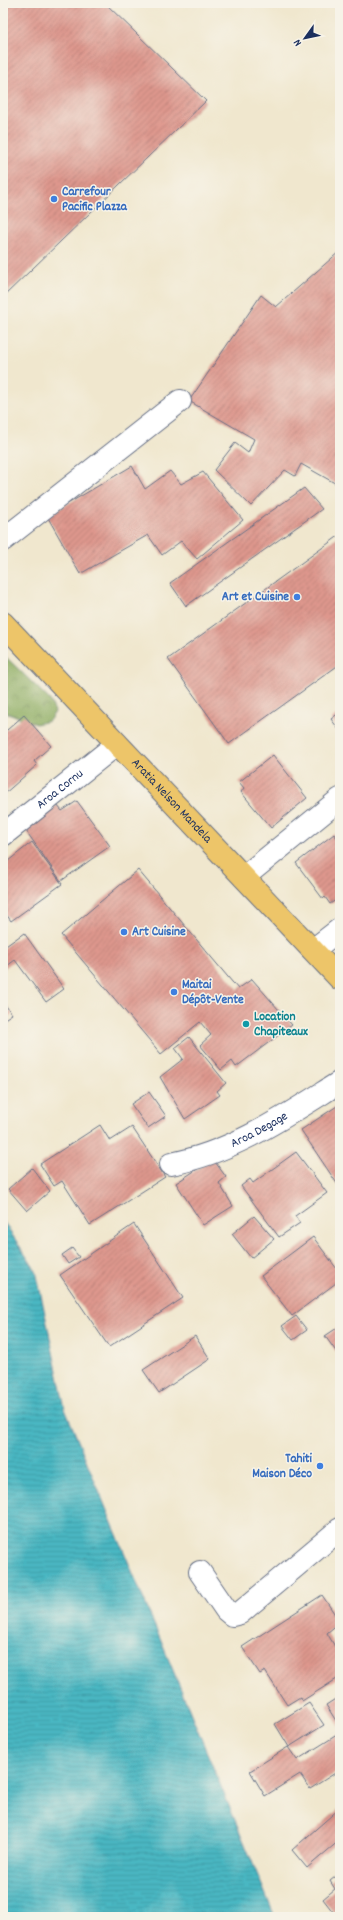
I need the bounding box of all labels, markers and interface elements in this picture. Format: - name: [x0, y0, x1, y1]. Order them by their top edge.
- north arrow: [285, 18, 325, 58]
- text: N: [290, 35, 306, 49]
- place label: Carrefour Pacific Plazza: [62, 183, 128, 217]
- marker: Carrefour Pacific Plazza: [49, 194, 59, 204]
- place label: Art et Cuisine: [222, 588, 289, 607]
- marker: Art et Cuisine: [292, 592, 302, 602]
- street label: Aratia Nelson Mandela: [126, 754, 217, 848]
- street label: Aroa Cornu: [32, 765, 88, 814]
- place label: Art Cuisine: [132, 923, 186, 942]
- marker: Art Cuisine: [119, 927, 129, 937]
- place label: Maitai Dépôt-Vente: [182, 976, 244, 1010]
- marker: Maitai Dépôt-Vente: [169, 987, 179, 997]
- place label: Location Chapiteaux: [254, 1008, 308, 1042]
- marker: Location Chapiteaux: [241, 1019, 251, 1029]
- street label: Aroa Degage: [228, 1107, 292, 1153]
- place label: Tahiti Maison Déco: [252, 1450, 313, 1484]
- marker: Tahiti Maison Déco: [315, 1461, 325, 1471]

